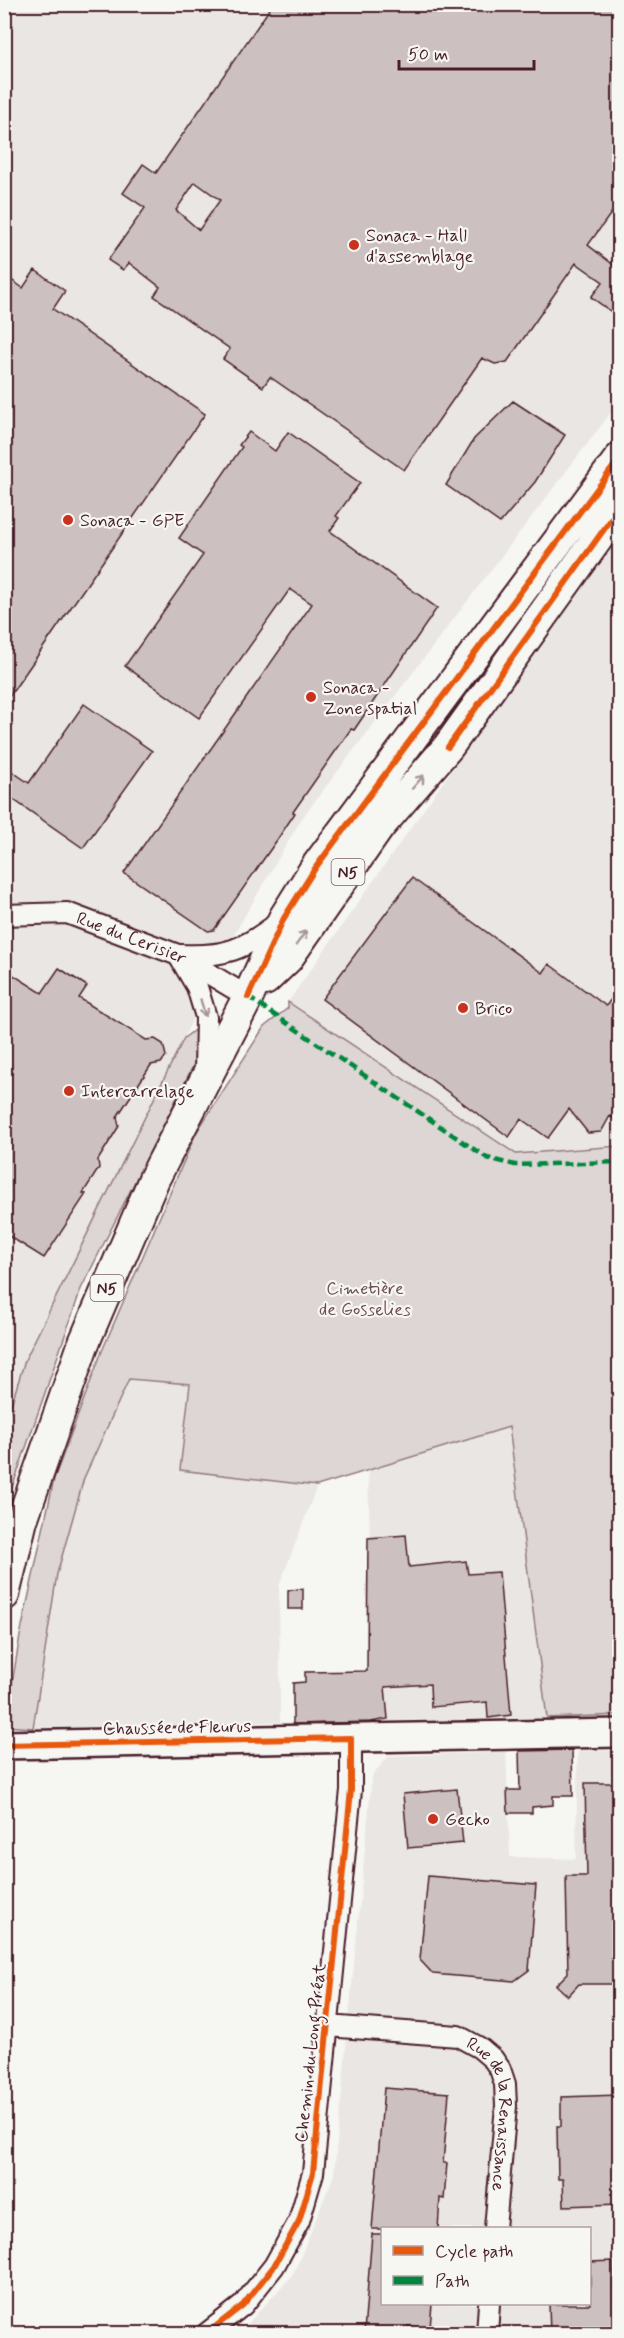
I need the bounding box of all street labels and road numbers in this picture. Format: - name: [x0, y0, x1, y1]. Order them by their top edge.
- road number: N5: [332, 859, 364, 885]
- street label: Rue du Cerisier: [73, 907, 191, 971]
- road number: N5: [90, 1275, 124, 1301]
- street label: Chaussée de Fleurus: [103, 1715, 252, 1741]
- street label: Chemin du Long Préat: [290, 1962, 334, 2144]
- street label: Rue de la Renaissance: [462, 2032, 517, 2192]

